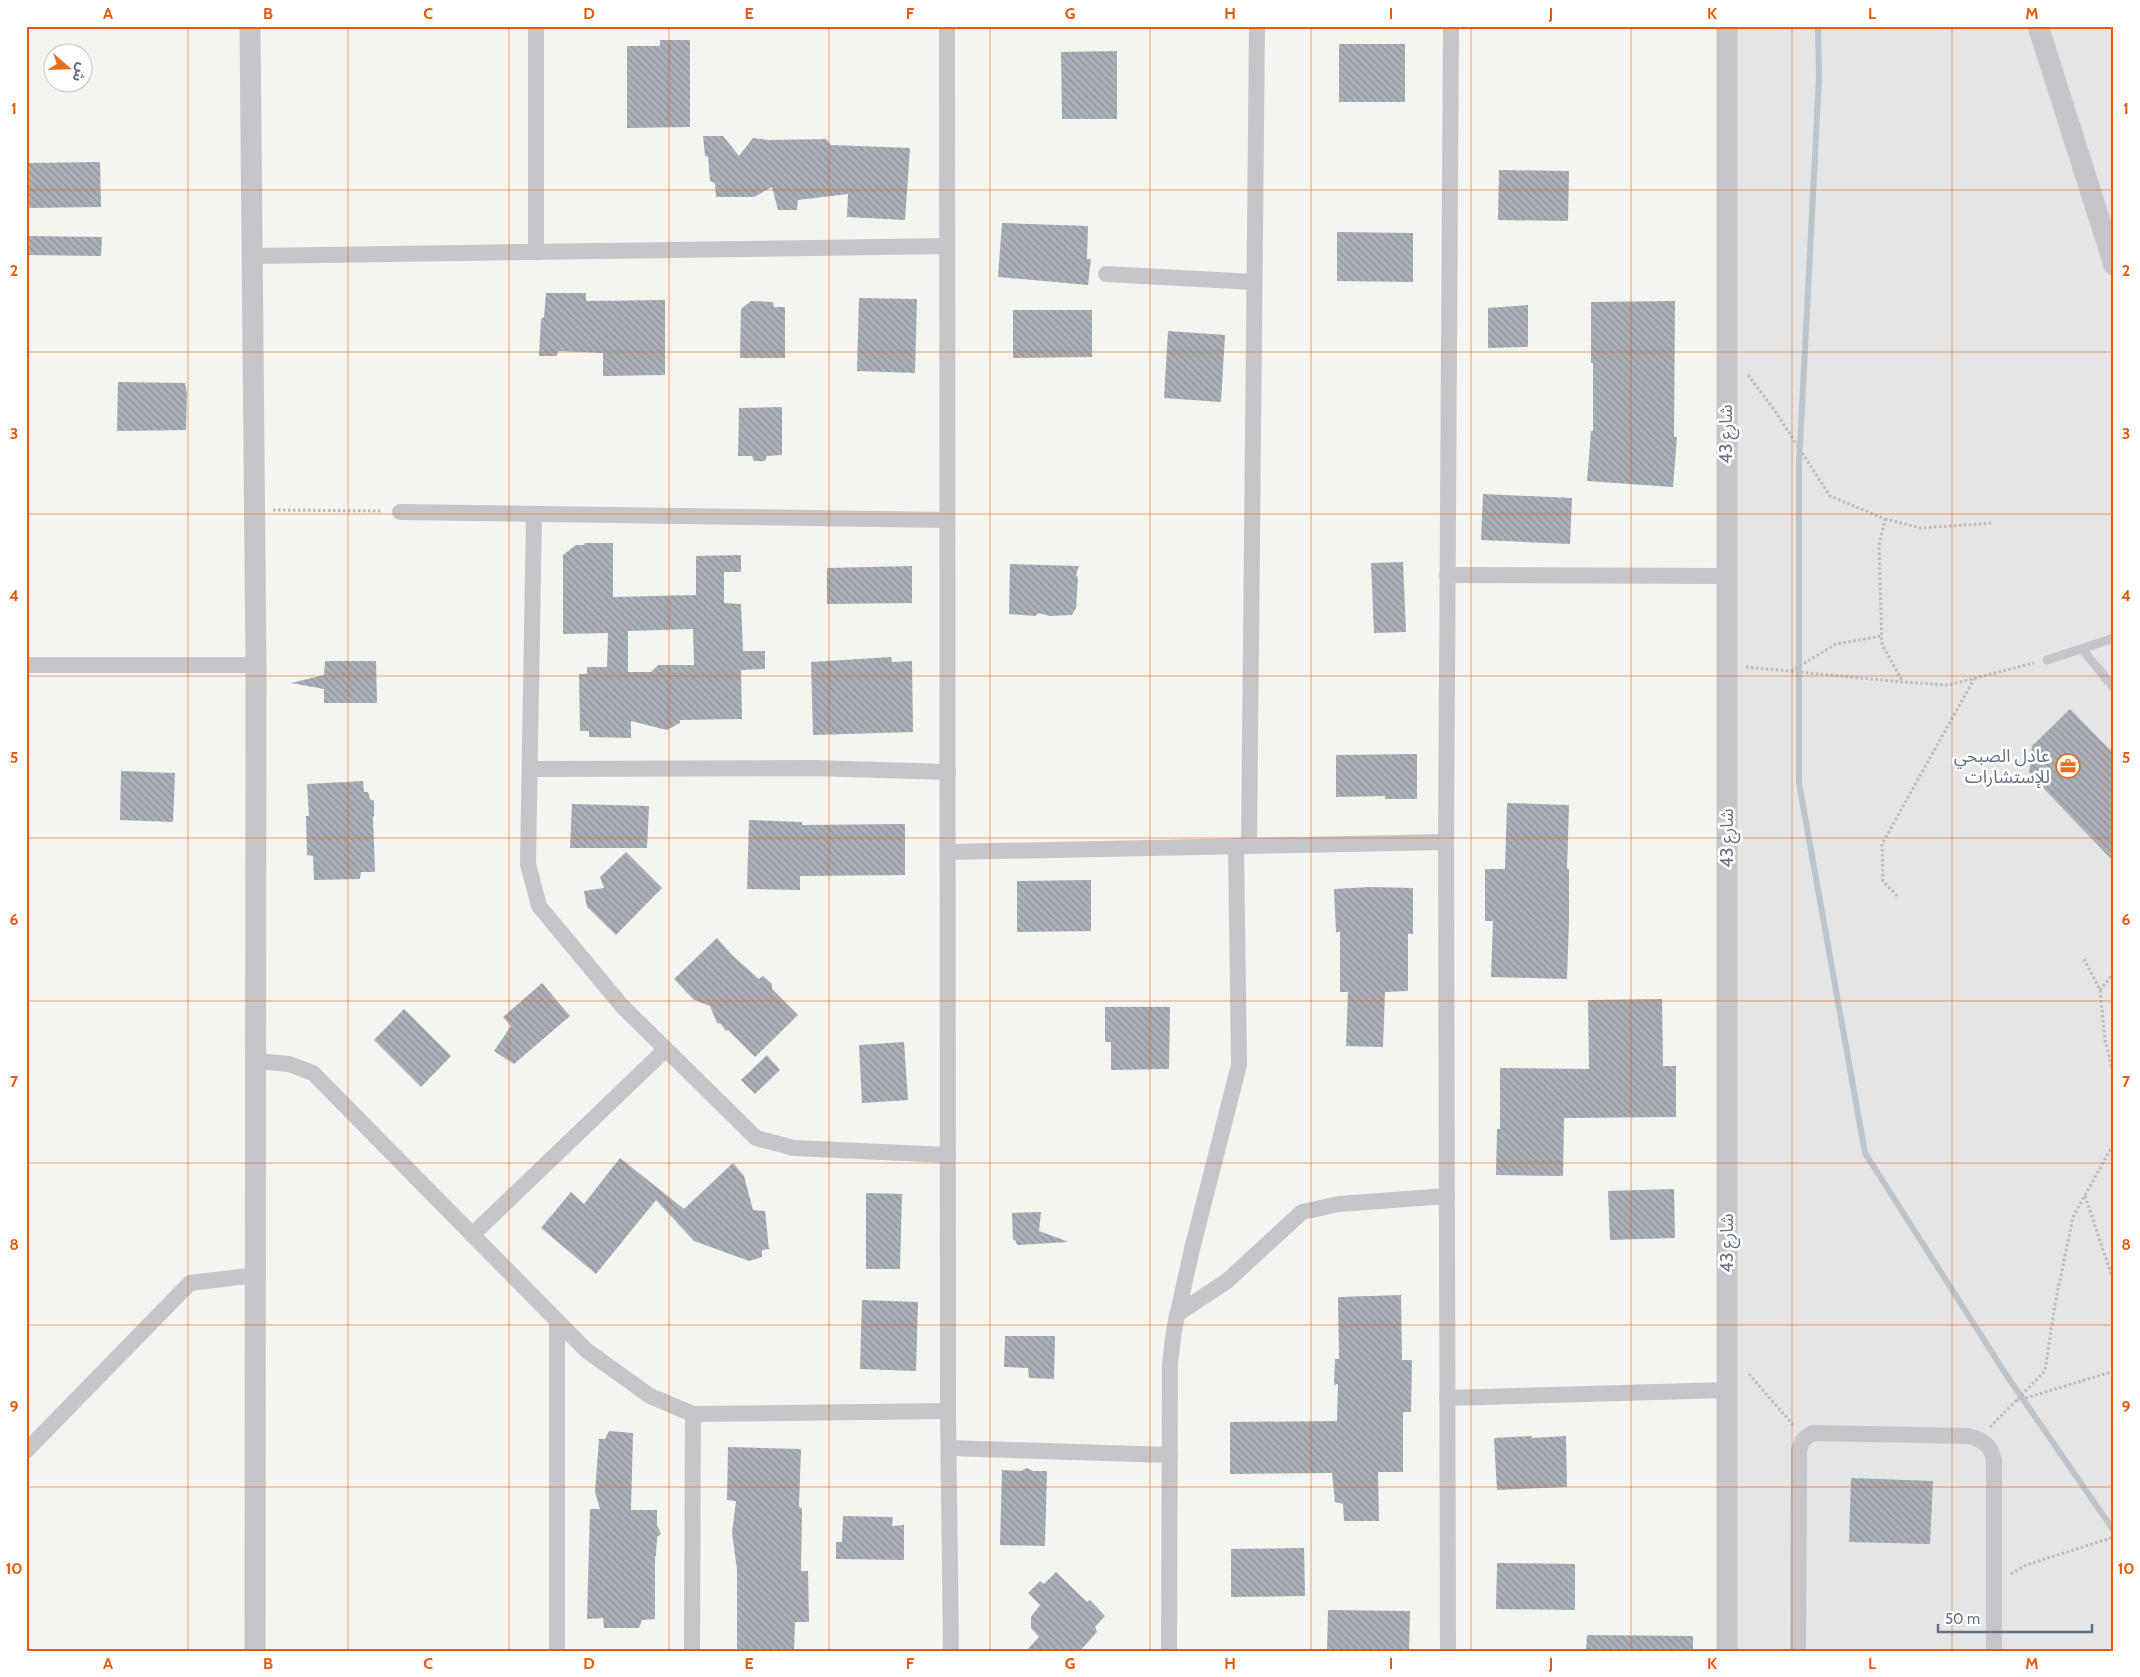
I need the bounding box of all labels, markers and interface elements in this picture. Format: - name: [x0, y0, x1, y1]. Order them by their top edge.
- text: A: [103, 4, 113, 23]
- text: B: [263, 4, 273, 23]
- text: C: [423, 4, 433, 23]
- text: D: [583, 4, 595, 23]
- text: E: [744, 4, 754, 23]
- text: F: [906, 4, 915, 23]
- text: G: [1065, 4, 1075, 23]
- text: H: [1224, 4, 1236, 23]
- text: I: [1389, 4, 1393, 23]
- text: J: [1548, 4, 1553, 23]
- text: K: [1707, 4, 1717, 23]
- text: L: [1868, 4, 1876, 23]
- text: M: [2025, 4, 2039, 23]
- north arrow: [42, 42, 92, 92]
- text: ش: [68, 60, 92, 85]
- text: 1: [11, 99, 17, 118]
- text: 1: [2123, 99, 2129, 118]
- text: 2: [10, 261, 18, 280]
- text: 2: [2122, 261, 2130, 280]
- street label: شارع 43: [1715, 404, 1740, 464]
- text: 3: [10, 424, 18, 443]
- text: 3: [2122, 424, 2130, 443]
- text: 4: [9, 586, 19, 605]
- text: 4: [2121, 586, 2131, 605]
- place label: عادل الصبحي للإستشارات: [1954, 745, 2050, 789]
- text: 5: [10, 748, 18, 767]
- text: 5: [2122, 748, 2130, 767]
- office icon: عادل الصبحي للإستشارات: [2055, 753, 2081, 779]
- street label: شارع 43: [1716, 808, 1741, 868]
- text: 6: [10, 910, 19, 929]
- text: 6: [2122, 910, 2131, 929]
- text: 7: [10, 1072, 19, 1091]
- text: 7: [2122, 1072, 2131, 1091]
- street label: شارع 43: [1716, 1213, 1741, 1273]
- text: 8: [9, 1235, 19, 1254]
- text: 8: [2121, 1235, 2131, 1254]
- text: 9: [10, 1397, 19, 1416]
- text: 9: [2122, 1397, 2131, 1416]
- text: 10: [5, 1559, 23, 1578]
- text: 10: [2117, 1559, 2135, 1578]
- scale bar: [1938, 1602, 2091, 1634]
- text: 50 m: [1945, 1610, 1980, 1628]
- text: A: [103, 1654, 113, 1673]
- text: B: [263, 1654, 273, 1673]
- text: C: [423, 1654, 433, 1673]
- text: D: [583, 1654, 595, 1673]
- text: E: [744, 1654, 754, 1673]
- text: F: [906, 1654, 915, 1673]
- text: G: [1065, 1654, 1075, 1673]
- text: H: [1224, 1654, 1236, 1673]
- text: I: [1389, 1654, 1393, 1673]
- text: J: [1548, 1654, 1553, 1673]
- text: K: [1707, 1654, 1717, 1673]
- text: L: [1868, 1654, 1876, 1673]
- text: M: [2025, 1654, 2039, 1673]

